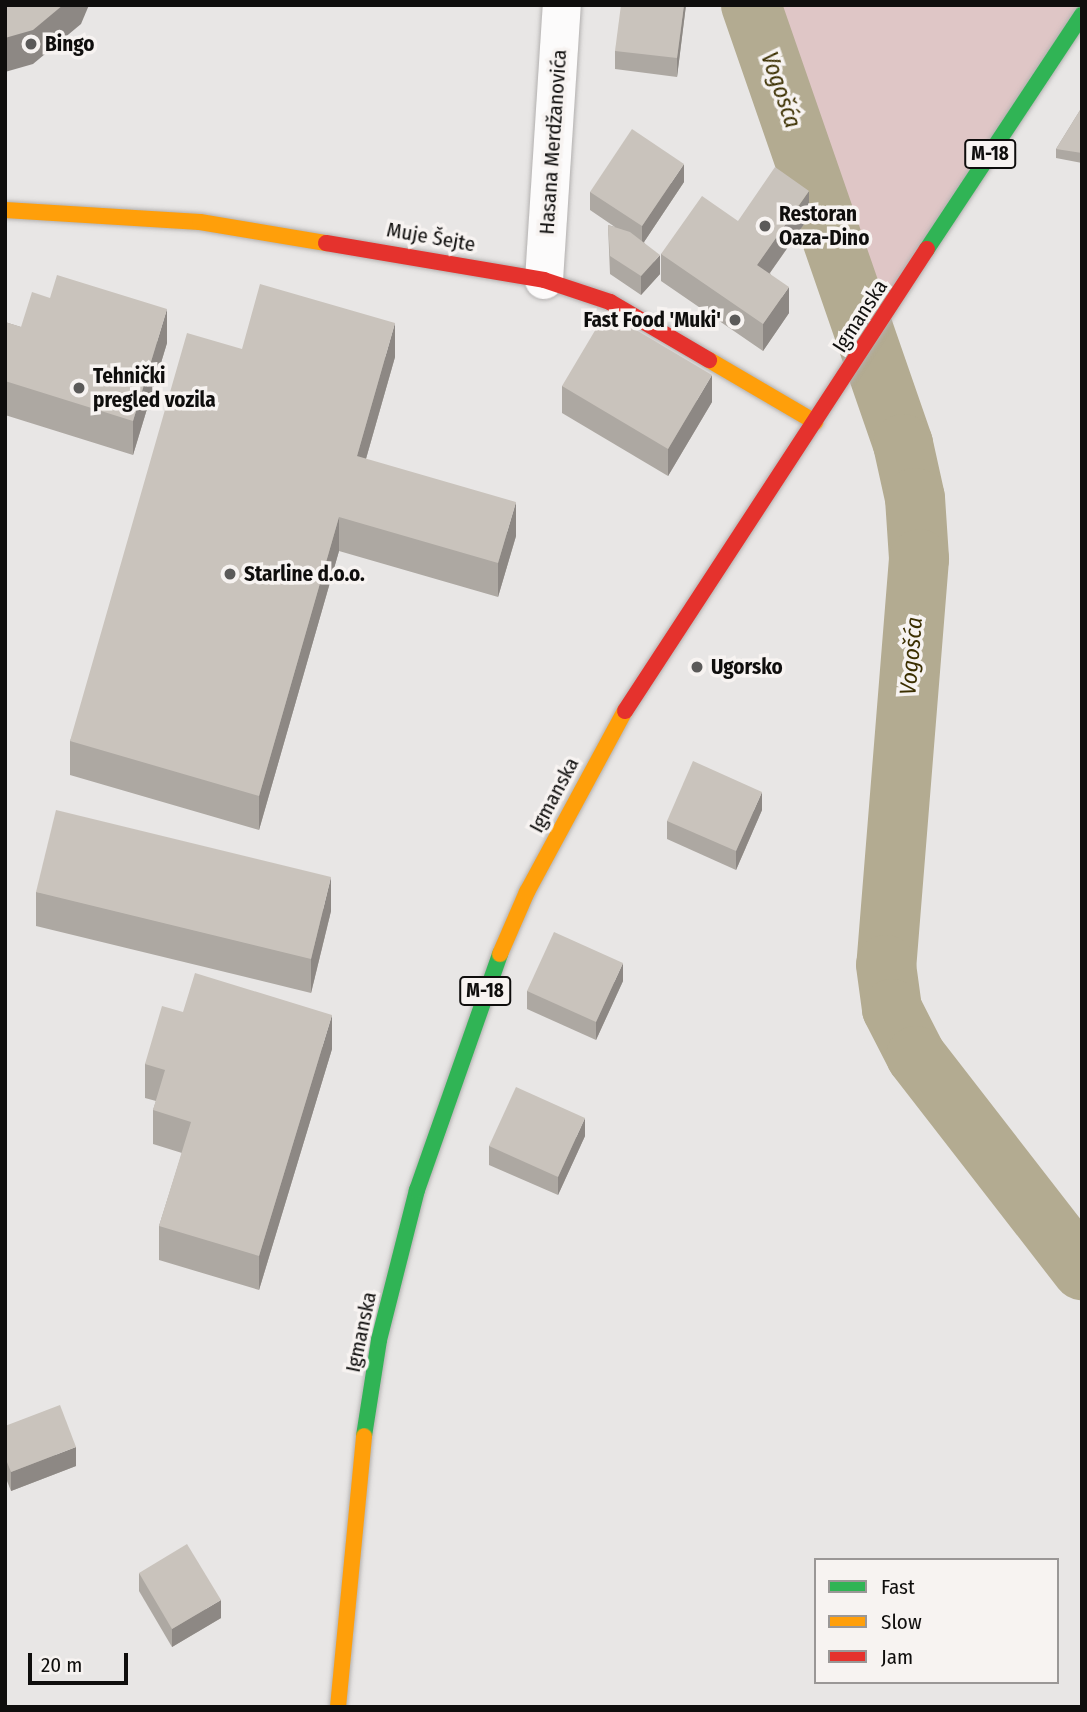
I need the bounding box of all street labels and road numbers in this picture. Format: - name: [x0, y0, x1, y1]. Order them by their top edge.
- street label: Hasana Merdžanovića: [534, 49, 572, 235]
- road number: M-18: [964, 138, 1016, 170]
- street label: Muje Šejte: [385, 217, 477, 257]
- street label: Igmanska: [827, 275, 893, 357]
- street label: Igmanska: [524, 753, 584, 837]
- road number: M-18: [459, 976, 511, 1007]
- street label: Igmanska: [340, 1289, 382, 1375]

